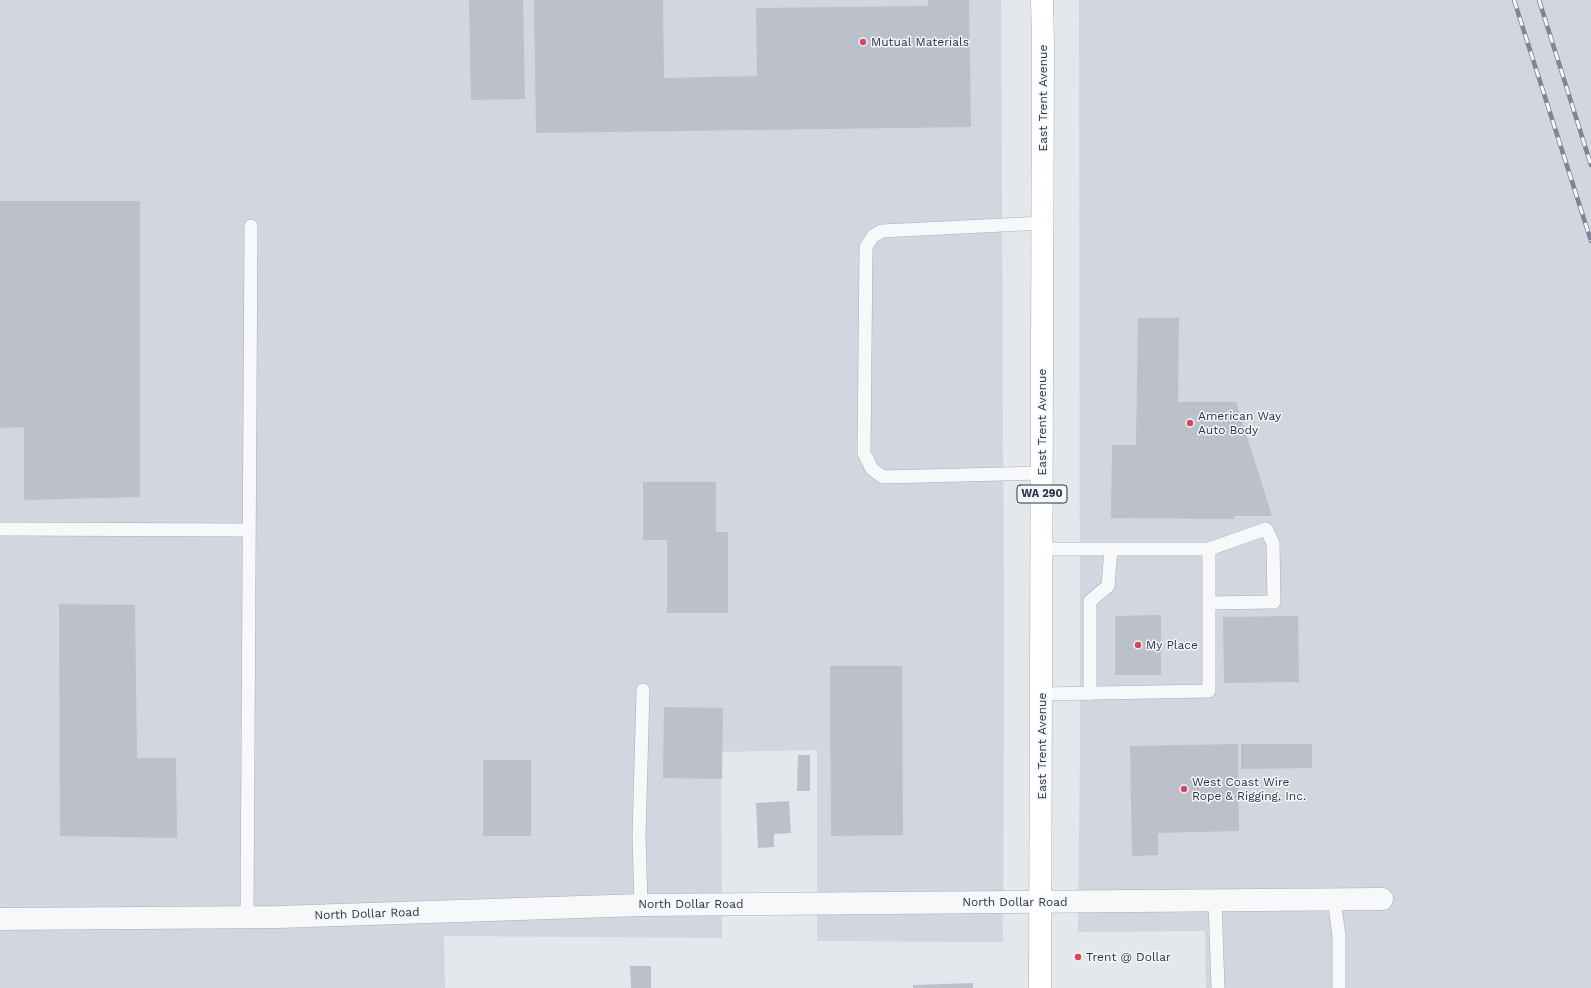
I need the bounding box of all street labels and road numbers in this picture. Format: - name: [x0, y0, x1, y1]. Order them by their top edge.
- street label: East Trent Avenue: [1036, 45, 1050, 151]
- street label: East Trent Avenue: [1035, 369, 1049, 475]
- road number: WA 290: [1017, 485, 1067, 503]
- street label: East Trent Avenue: [1035, 693, 1049, 799]
- street label: North Dollar Road: [962, 895, 1068, 909]
- street label: North Dollar Road: [638, 897, 744, 911]
- street label: North Dollar Road: [314, 905, 420, 923]

